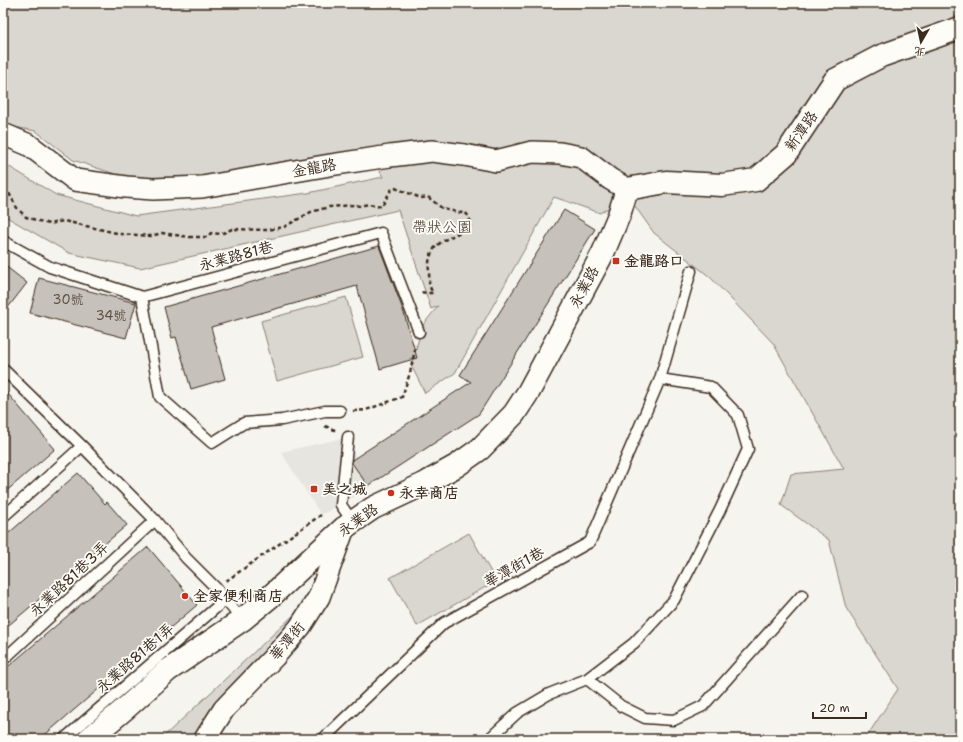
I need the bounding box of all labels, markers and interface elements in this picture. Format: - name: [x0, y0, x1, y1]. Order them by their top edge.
- north arrow: [901, 22, 941, 62]
- text: 北: [913, 43, 926, 60]
- street label: 新潭路: [780, 107, 822, 155]
- street label: 金龍路: [290, 154, 338, 182]
- park label: 帶狀公園: [412, 217, 472, 237]
- street label: 永業路81巷: [197, 236, 275, 276]
- place label: 金龍路口: [624, 251, 684, 271]
- marker: 金龍路口: [611, 256, 621, 266]
- street label: 永業路: [565, 262, 603, 312]
- house number: 30號: [53, 291, 83, 308]
- house number: 34號: [96, 307, 126, 324]
- place label: 美之城: [322, 479, 367, 499]
- place label: 永幸商店: [399, 483, 459, 503]
- marker: 美之城: [309, 484, 319, 494]
- marker: 永幸商店: [386, 488, 396, 498]
- street label: 永業路: [334, 499, 382, 541]
- street label: 永業路81巷3弄: [25, 537, 113, 621]
- street label: 華潭街1巷: [480, 542, 548, 592]
- place label: 全家便利商店: [193, 586, 283, 606]
- marker: 全家便利商店: [180, 591, 190, 601]
- street label: 華潭街: [265, 617, 309, 665]
- street label: 永業路81巷1弄: [92, 618, 178, 698]
- scale bar: [813, 694, 866, 720]
- text: 20 m: [819, 700, 850, 716]

